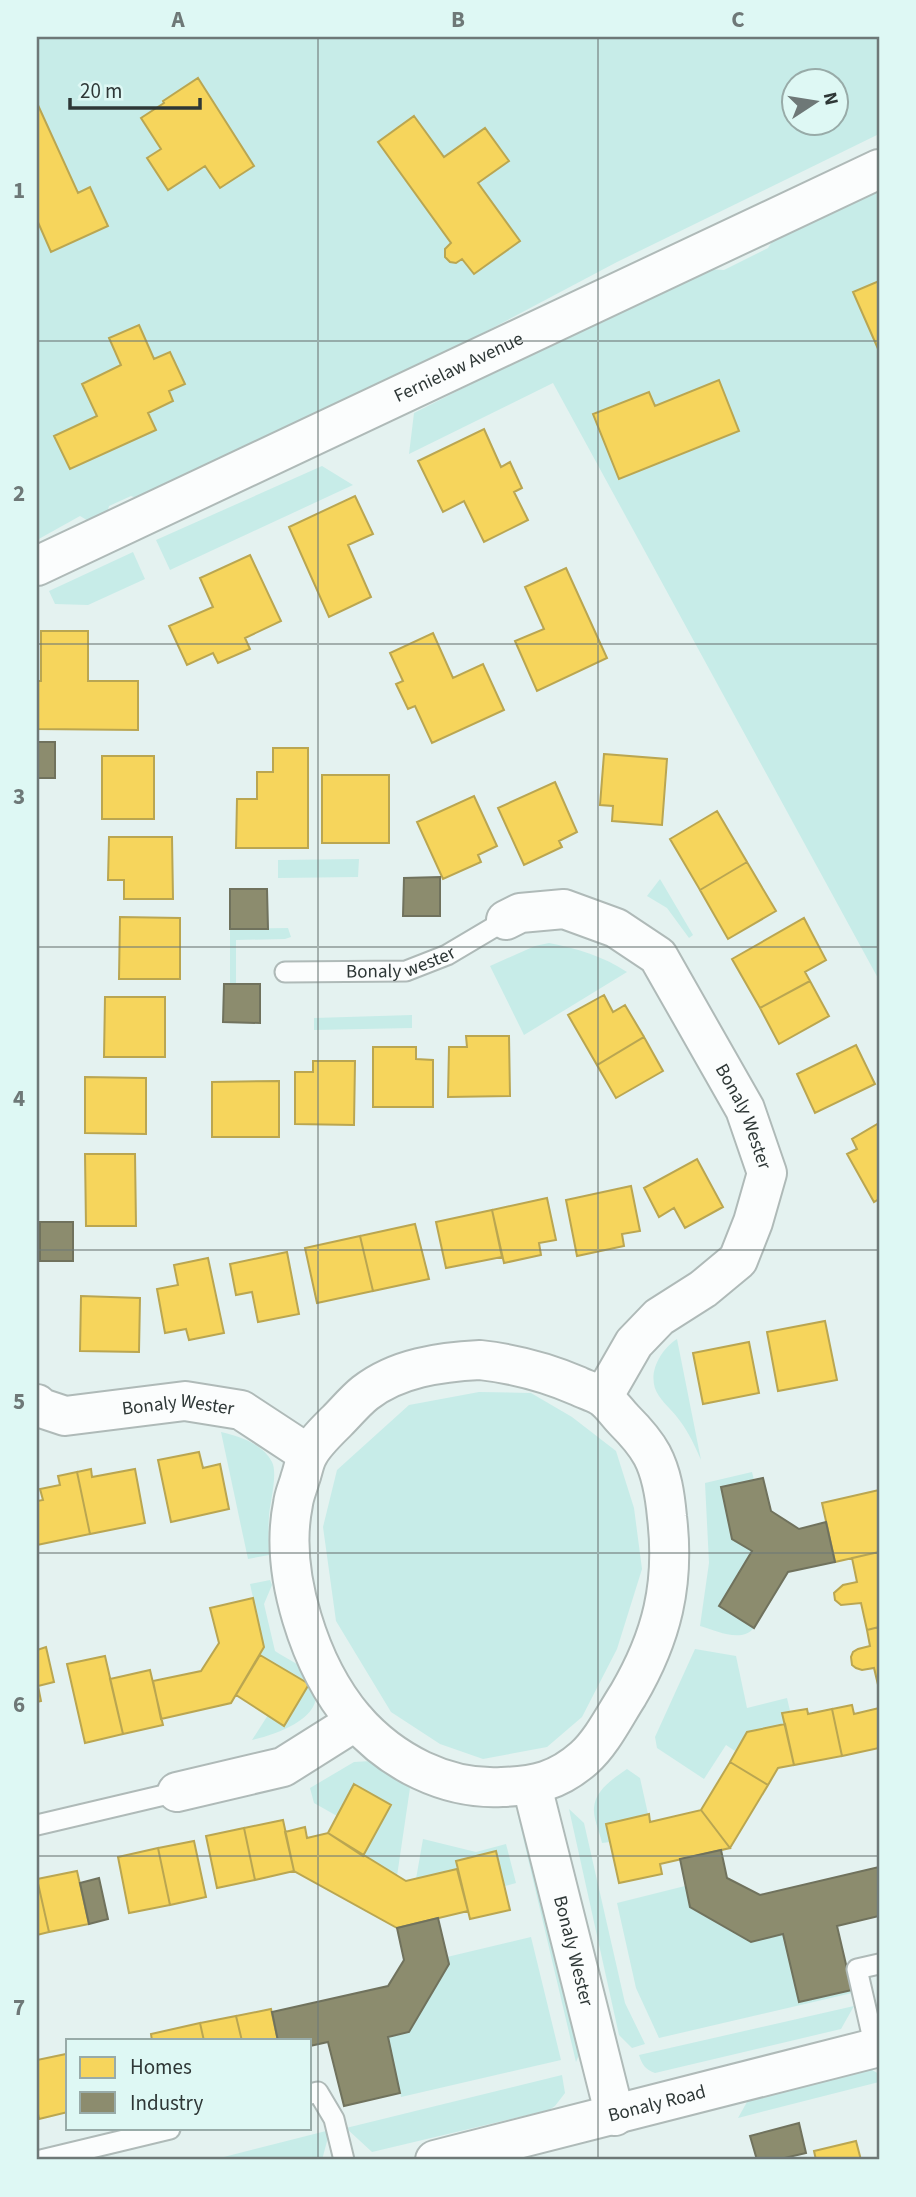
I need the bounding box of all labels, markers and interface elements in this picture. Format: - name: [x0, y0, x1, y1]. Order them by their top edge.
- text: A: [170, 3, 185, 36]
- text: B: [451, 3, 465, 36]
- text: C: [731, 3, 745, 36]
- scale bar: [70, 66, 200, 110]
- north arrow: [780, 66, 850, 136]
- text: 20 m: [80, 76, 122, 106]
- text: N: [816, 90, 845, 108]
- text: 1: [13, 174, 25, 207]
- street label: Fernielaw Avenue: [389, 325, 528, 409]
- text: 2: [13, 477, 25, 510]
- text: 3: [13, 780, 25, 813]
- street label: Bonaly wester: [346, 939, 461, 985]
- street label: Bonaly Wester: [708, 1059, 778, 1173]
- text: 4: [13, 1082, 25, 1115]
- text: 5: [13, 1385, 25, 1418]
- street label: Bonaly Wester: [120, 1387, 237, 1422]
- text: 6: [13, 1688, 25, 1721]
- street label: Bonaly Wester: [547, 1893, 600, 2009]
- text: 7: [13, 1991, 25, 2024]
- legend: [66, 2039, 312, 2130]
- text: Homes: [130, 2052, 192, 2082]
- street label: Bonaly Road: [605, 2078, 709, 2129]
- text: Industry: [130, 2088, 203, 2118]

